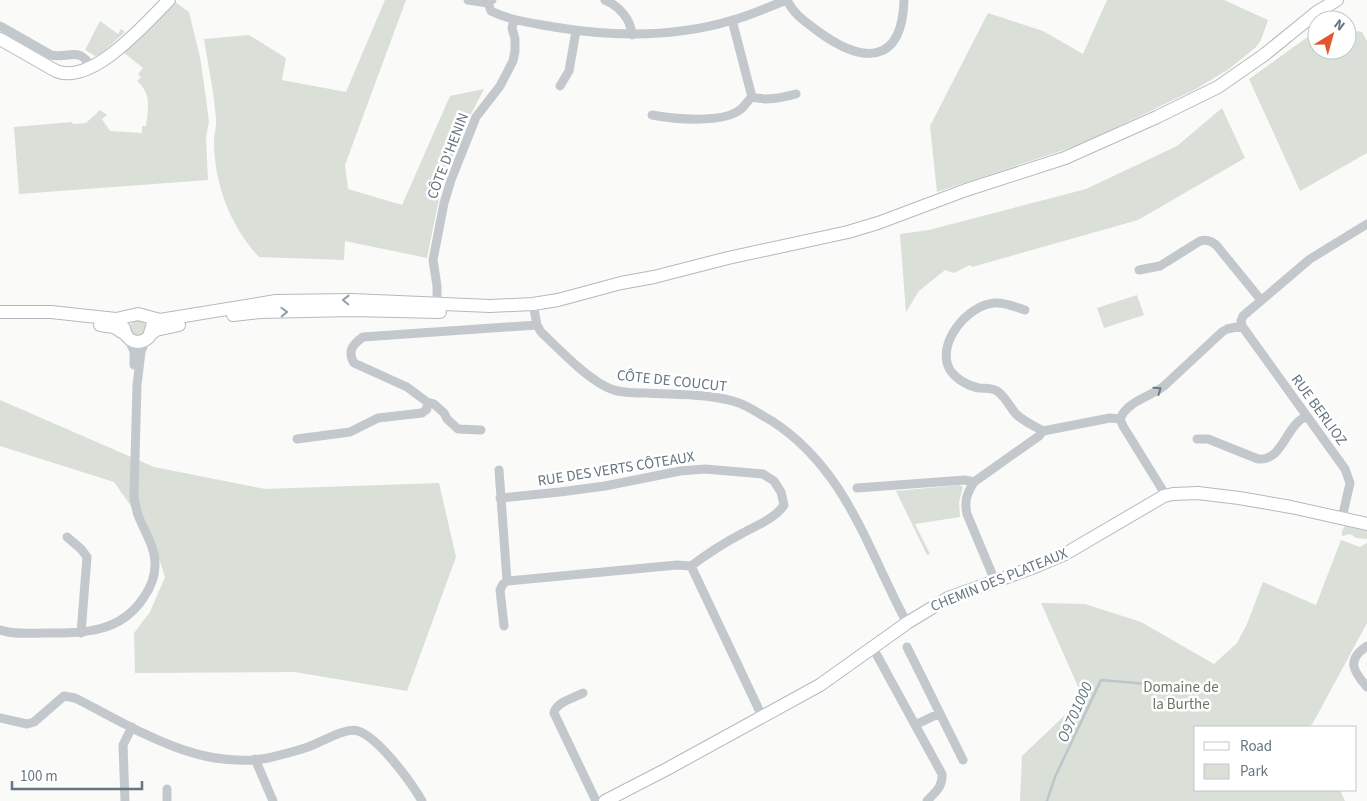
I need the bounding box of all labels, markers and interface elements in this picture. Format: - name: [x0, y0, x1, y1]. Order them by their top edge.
- north arrow: [1307, 10, 1357, 60]
- text: N: [1329, 15, 1349, 36]
- street label: CÔTE D'HENIN: [422, 110, 474, 202]
- one-way arrow: [342, 295, 350, 305]
- one-way arrow: [280, 306, 288, 317]
- street label: CÔTE DE COUCUT: [616, 365, 728, 397]
- street label: RUE BERLIOZ: [1286, 370, 1352, 450]
- one-way arrow: [1152, 387, 1162, 396]
- street label: RUE DES VERTS CÔTEAUX: [536, 446, 696, 492]
- street label: CHEMIN DES PLATEAUX: [927, 543, 1071, 617]
- park label: Domaine de la Burthe: [1143, 677, 1219, 715]
- water label: O9701000: [1052, 678, 1098, 746]
- legend: [1194, 726, 1357, 791]
- text: Road: [1240, 736, 1272, 757]
- scale bar: [12, 758, 142, 790]
- text: Park: [1240, 761, 1269, 782]
- text: 100 m: [20, 766, 58, 787]

